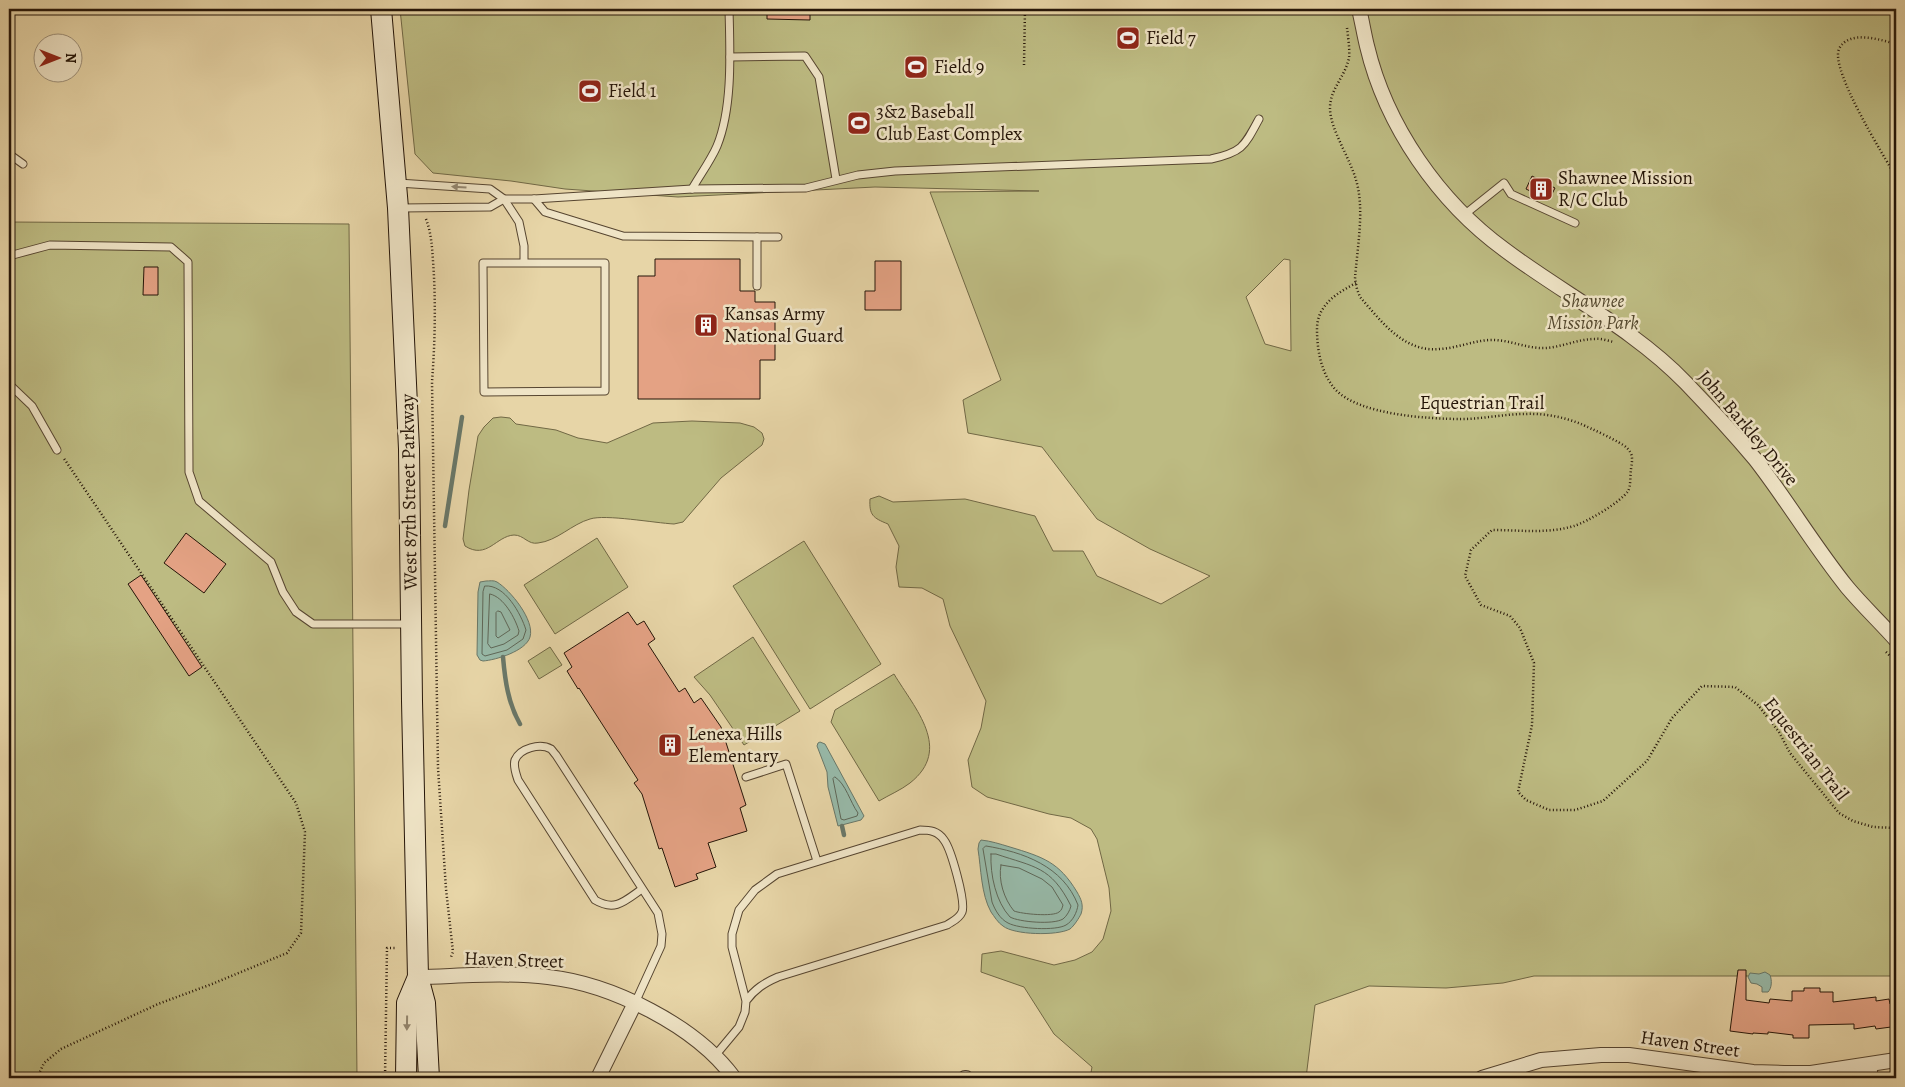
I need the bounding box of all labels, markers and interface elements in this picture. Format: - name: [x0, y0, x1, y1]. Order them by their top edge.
- sports icon: Field 7: [1115, 25, 1141, 51]
- place label: Field 7: [1146, 25, 1196, 51]
- north arrow: [32, 32, 82, 82]
- text: N: [61, 53, 80, 63]
- sports icon: Field 9: [903, 54, 929, 80]
- place label: Field 9: [934, 54, 984, 80]
- sports icon: Field 1: [577, 78, 603, 104]
- place label: Field 1: [608, 78, 657, 104]
- place label: 3&2 Baseball Club East Complex: [876, 99, 1022, 147]
- sports icon: 3&2 Baseball Club East Complex: [846, 110, 872, 136]
- place label: Shawnee Mission R/C Club: [1558, 165, 1693, 213]
- building icon: Shawnee Mission R/C Club: [1528, 176, 1554, 202]
- one-way arrow: [451, 183, 467, 191]
- park label: Shawnee Mission Park: [1547, 288, 1639, 336]
- place label: Kansas Army National Guard: [724, 301, 844, 349]
- building icon: Kansas Army National Guard: [693, 312, 719, 338]
- street label: John Barkley Drive: [1692, 364, 1804, 492]
- street label: Equestrian Trail: [1420, 390, 1545, 416]
- street label: West 87th Street Parkway: [394, 393, 424, 591]
- street label: Equestrian Trail: [1757, 692, 1855, 806]
- place label: Lenexa Hills Elementary: [688, 721, 782, 769]
- building icon: Lenexa Hills Elementary: [657, 732, 683, 758]
- street label: Haven Street: [464, 945, 564, 975]
- one-way arrow: [402, 1016, 410, 1032]
- street label: Haven Street: [1639, 1024, 1741, 1064]

